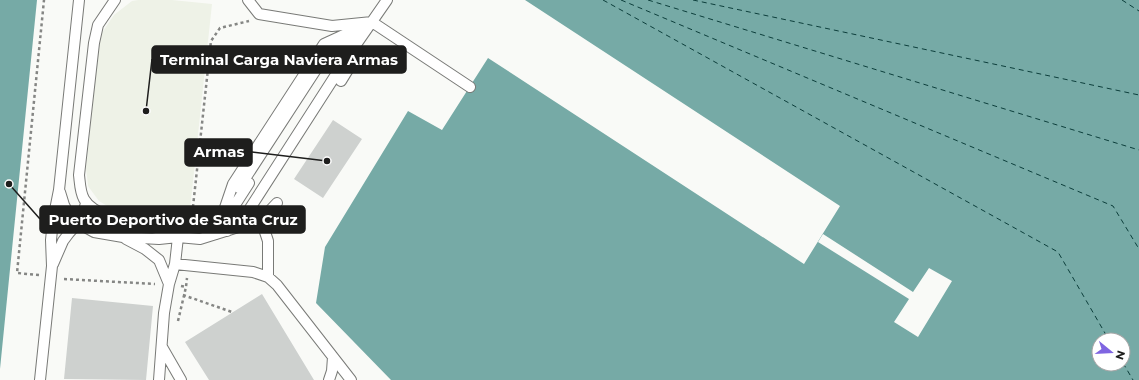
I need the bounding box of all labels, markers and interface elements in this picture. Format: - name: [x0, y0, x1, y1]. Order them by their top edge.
- callout: Terminal Carga Naviera Armas: [152, 46, 406, 73]
- text: Terminal Carga Naviera Armas: [160, 50, 398, 69]
- callout: Armas: [185, 139, 252, 166]
- text: Armas: [193, 142, 244, 161]
- callout: Puerto Deportivo de Santa Cruz: [40, 206, 305, 233]
- text: Puerto Deportivo de Santa Cruz: [48, 210, 298, 229]
- north arrow: [1091, 332, 1131, 372]
- text: N: [1112, 349, 1129, 361]

